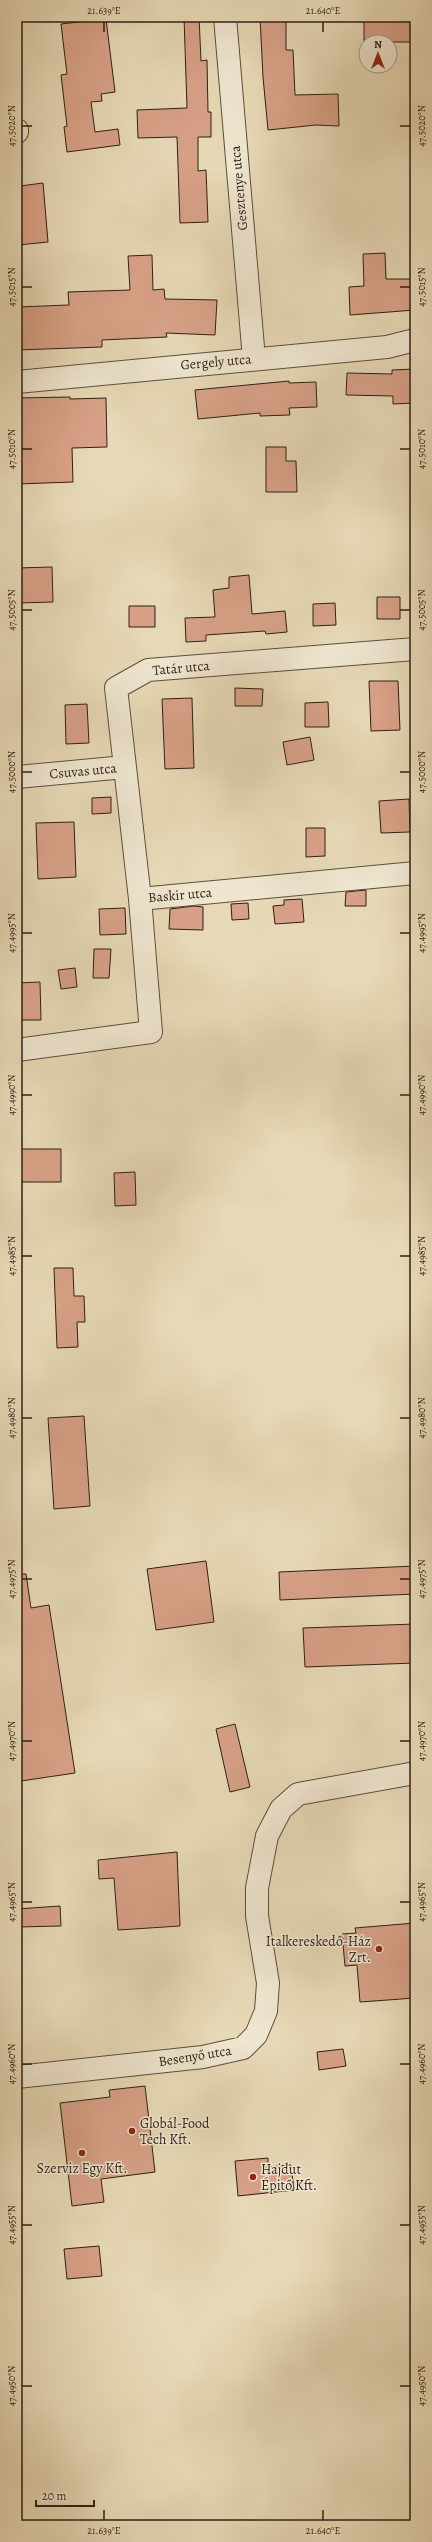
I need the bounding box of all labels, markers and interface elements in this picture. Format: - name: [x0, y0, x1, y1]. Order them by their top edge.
- text: 21.639°E: [87, 4, 121, 17]
- text: 21.640°E: [306, 4, 340, 17]
- north arrow: [358, 34, 398, 74]
- text: N: [374, 37, 382, 52]
- text: 47.5020°N: [5, 105, 18, 147]
- text: 47.5020°N: [415, 105, 428, 147]
- street label: Gesztenye utca: [226, 144, 252, 231]
- text: 47.5015°N: [5, 267, 18, 307]
- text: 47.5015°N: [415, 267, 428, 307]
- street label: Gergely utca: [180, 349, 253, 375]
- text: 47.5010°N: [5, 429, 18, 469]
- text: 47.5010°N: [415, 429, 428, 469]
- text: 47.5005°N: [5, 589, 18, 631]
- text: 47.5005°N: [415, 589, 428, 631]
- street label: Tatár utca: [152, 656, 211, 680]
- text: 47.5000°N: [5, 751, 18, 793]
- text: 47.5000°N: [415, 751, 428, 793]
- street label: Csuvas utca: [49, 759, 118, 783]
- street label: Baskir utca: [147, 883, 213, 907]
- text: 47.4995°N: [5, 913, 18, 953]
- text: 47.4995°N: [415, 913, 428, 953]
- text: 47.4990°N: [5, 1075, 18, 1115]
- text: 47.4990°N: [415, 1075, 428, 1115]
- text: 47.4985°N: [5, 1236, 18, 1276]
- text: 47.4985°N: [415, 1236, 428, 1276]
- text: 47.4980°N: [5, 1397, 18, 1439]
- text: 47.4980°N: [415, 1397, 428, 1439]
- text: 47.4975°N: [5, 1559, 18, 1599]
- text: 47.4975°N: [415, 1559, 428, 1599]
- text: 47.4970°N: [5, 1721, 18, 1761]
- text: 47.4970°N: [415, 1721, 428, 1761]
- text: 47.4965°N: [5, 1882, 18, 1922]
- text: 47.4965°N: [415, 1882, 428, 1922]
- place label: Italkereskedő-Ház Zrt.: [266, 1932, 371, 1967]
- marker: Italkereskedő-Ház Zrt.: [374, 1944, 384, 1954]
- street label: Besenyő utca: [157, 2041, 234, 2071]
- text: 47.4960°N: [5, 2043, 18, 2085]
- text: 47.4960°N: [415, 2043, 428, 2085]
- place label: Globál-Food Tech Kft.: [140, 2114, 210, 2149]
- marker: Globál-Food Tech Kft.: [127, 2126, 137, 2136]
- marker: Szerviz Egy Kft.: [77, 2148, 87, 2158]
- place label: Szerviz Egy Kft.: [37, 2159, 128, 2178]
- place label: Hajdut Épitő Kft.: [261, 2160, 317, 2195]
- marker: Hajdut Épitő Kft.: [248, 2172, 258, 2182]
- text: 47.4955°N: [5, 2205, 18, 2245]
- text: 47.4955°N: [415, 2205, 428, 2245]
- text: 47.4950°N: [5, 2366, 18, 2406]
- text: 47.4950°N: [415, 2366, 428, 2406]
- scale bar: [36, 2482, 94, 2508]
- text: 20 m: [42, 2488, 66, 2504]
- text: 21.639°E: [87, 2524, 121, 2537]
- text: 21.640°E: [306, 2524, 340, 2537]

